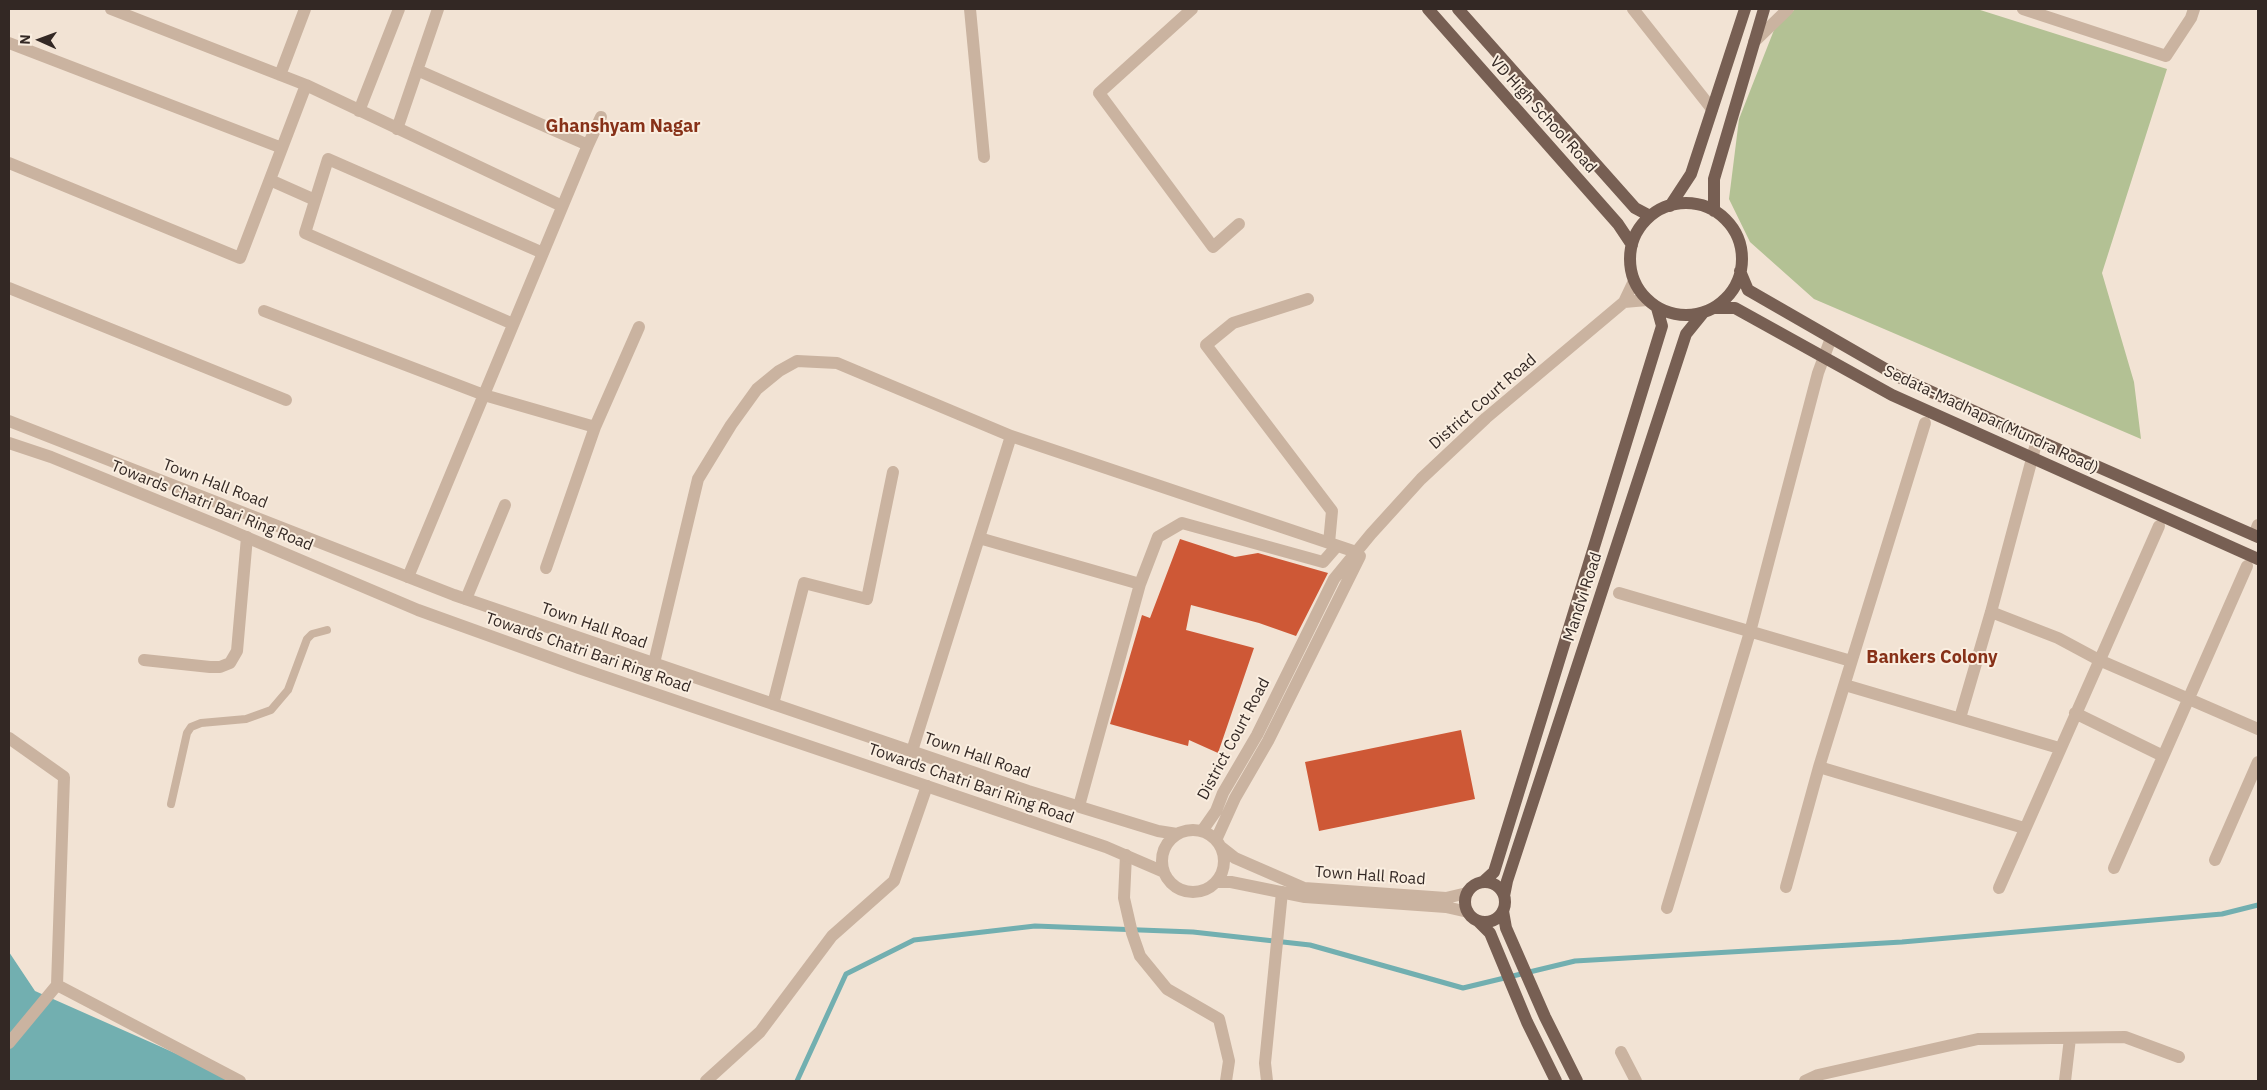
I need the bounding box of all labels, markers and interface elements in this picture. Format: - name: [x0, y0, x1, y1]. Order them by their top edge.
- north arrow: [15, 15, 65, 65]
- text: N: [16, 34, 34, 45]
- street label: VD High School Road: [1486, 53, 1600, 177]
- district label: Ghanshyam Nagar: [546, 116, 700, 138]
- street label: District Court Road: [1426, 350, 1540, 454]
- street label: Sedata-Madhapar(Mundra Road): [1881, 362, 2101, 478]
- street label: Town Hall Road: [160, 455, 270, 513]
- street label: Towards Chatri Bari Ring Road: [108, 457, 316, 555]
- street label: Mandvi Road: [1560, 550, 1606, 644]
- street label: Town Hall Road: [538, 599, 650, 653]
- street label: Towards Chatri Bari Ring Road: [483, 609, 693, 697]
- district label: Bankers Colony: [1866, 647, 1998, 669]
- street label: District Court Road: [1194, 675, 1274, 803]
- street label: Town Hall Road: [921, 729, 1033, 783]
- street label: Towards Chatri Bari Ring Road: [866, 740, 1076, 828]
- street label: Town Hall Road: [1314, 863, 1426, 889]

